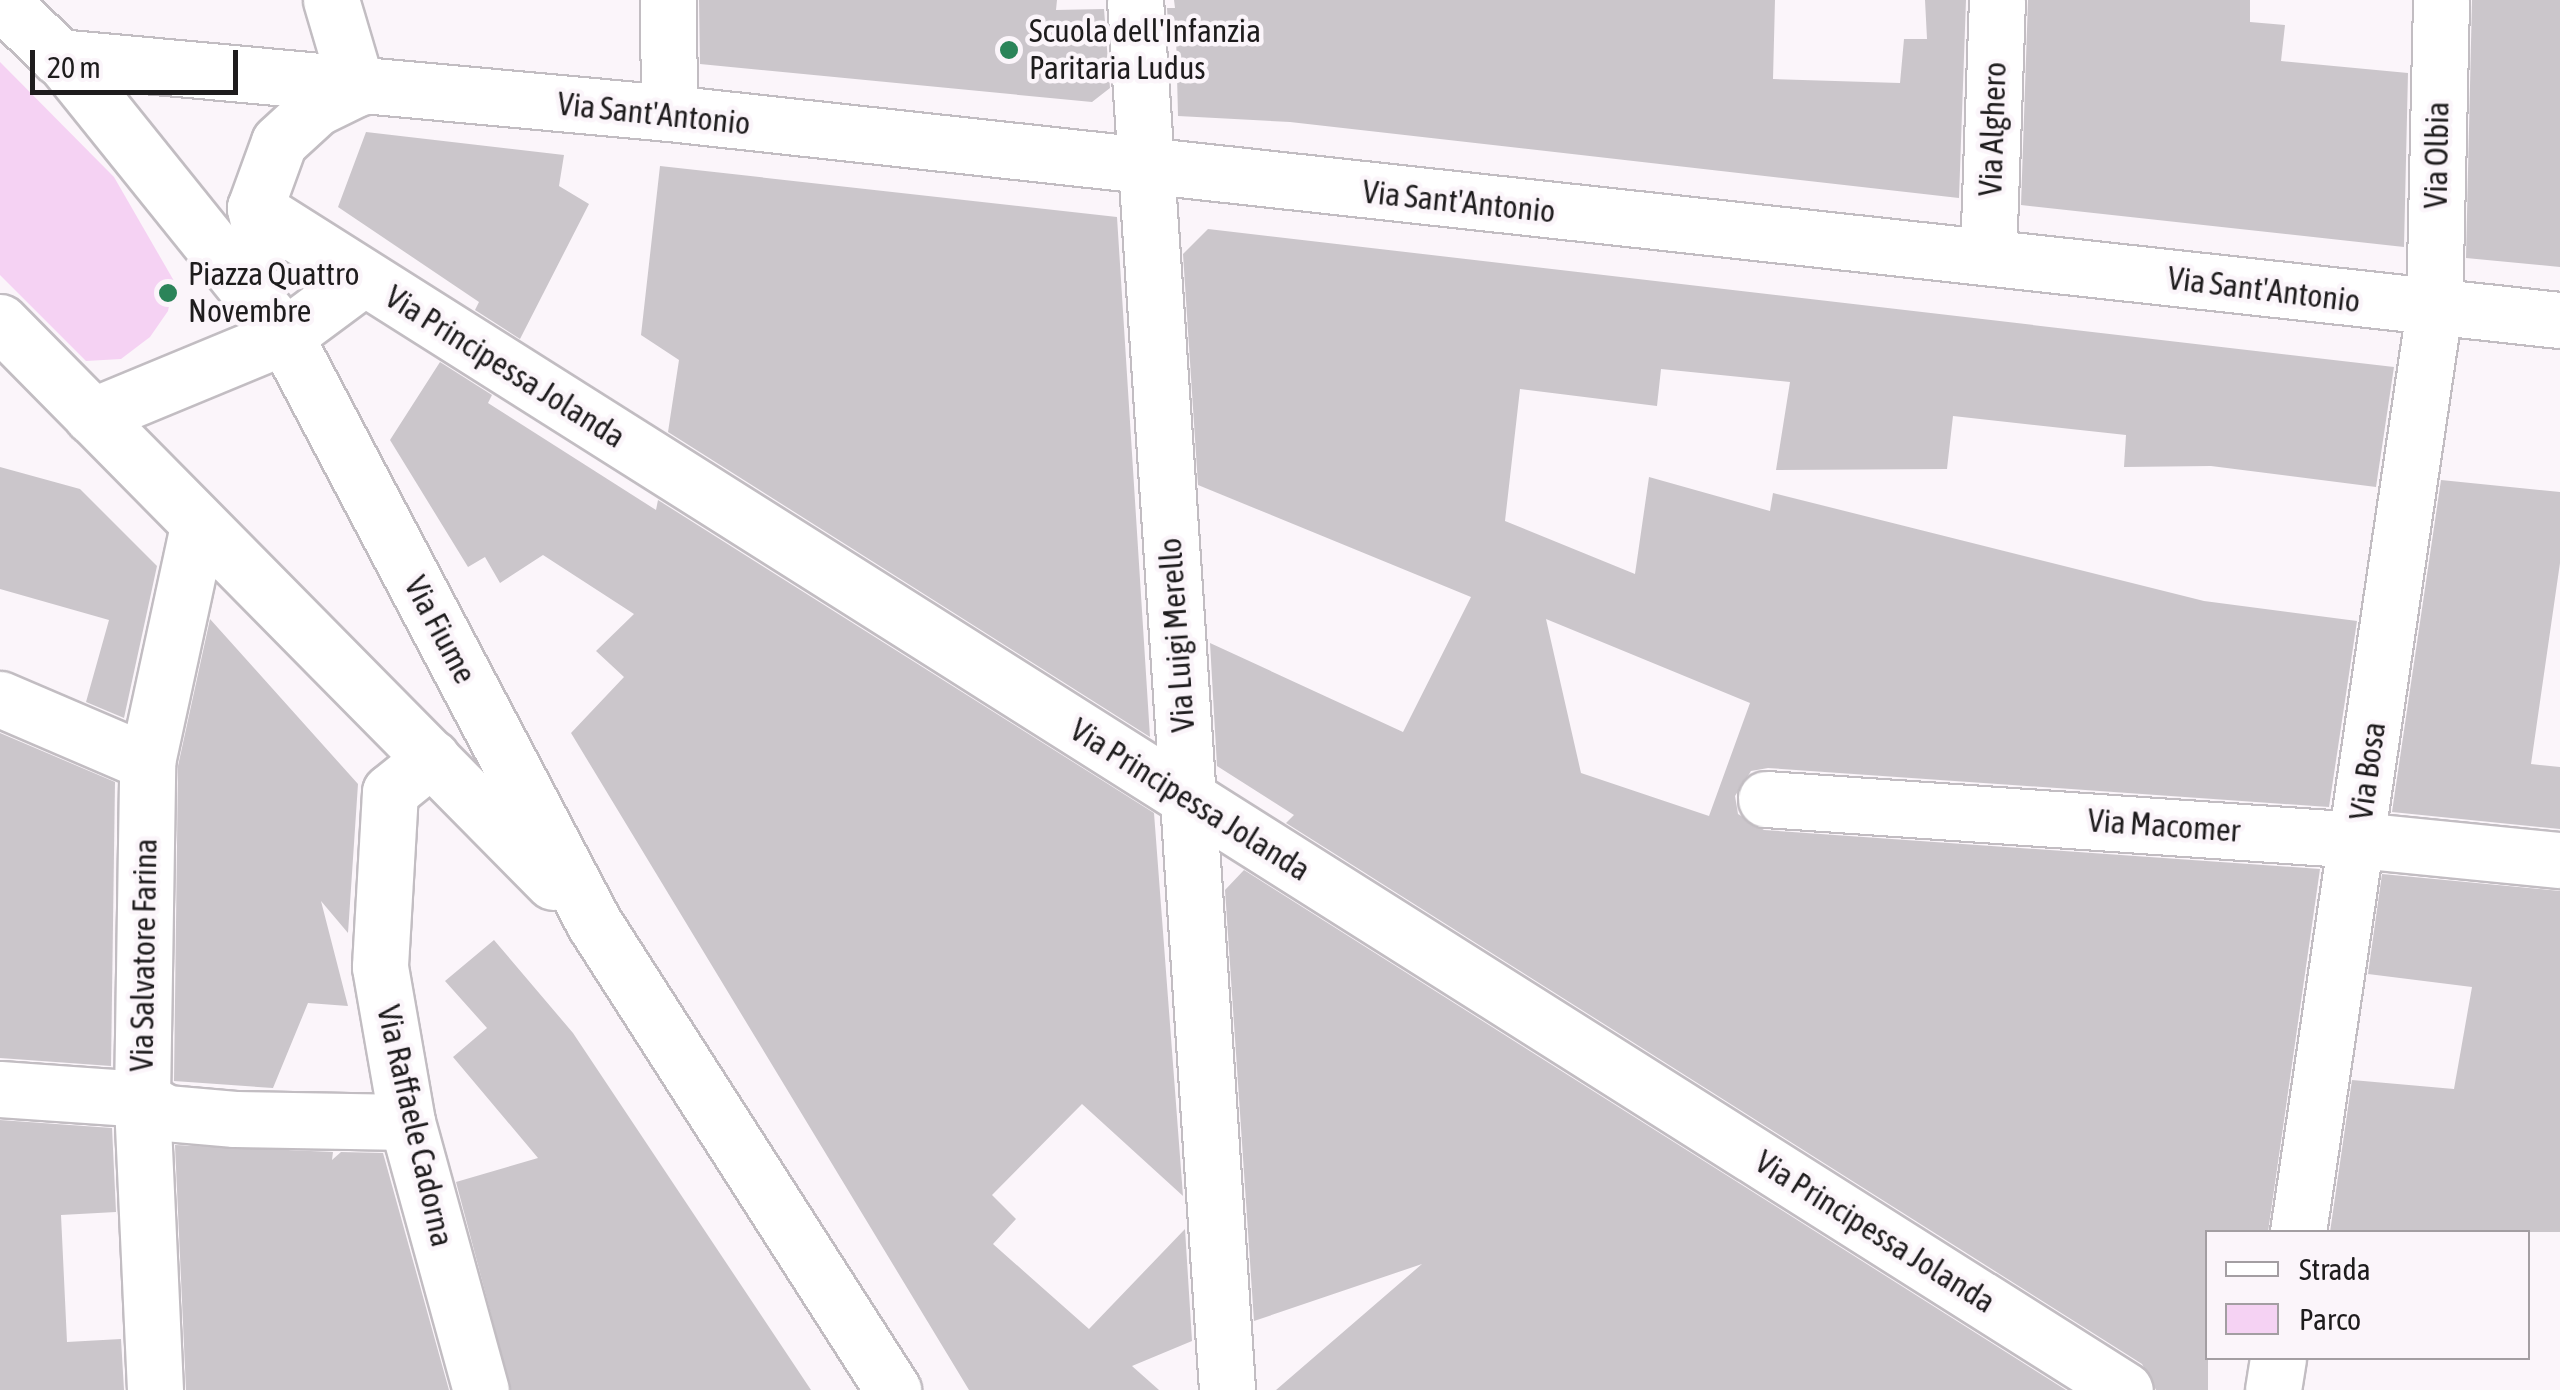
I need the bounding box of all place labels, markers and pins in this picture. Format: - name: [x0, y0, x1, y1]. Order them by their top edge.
- place label: Scuola dell'Infanzia Paritaria Ludus: [1029, 13, 1261, 88]
- marker: Scuola dell'Infanzia Paritaria Ludus: [998, 39, 1020, 61]
- place label: Piazza Quattro Novembre: [188, 256, 360, 331]
- marker: Piazza Quattro Novembre: [157, 282, 179, 304]

